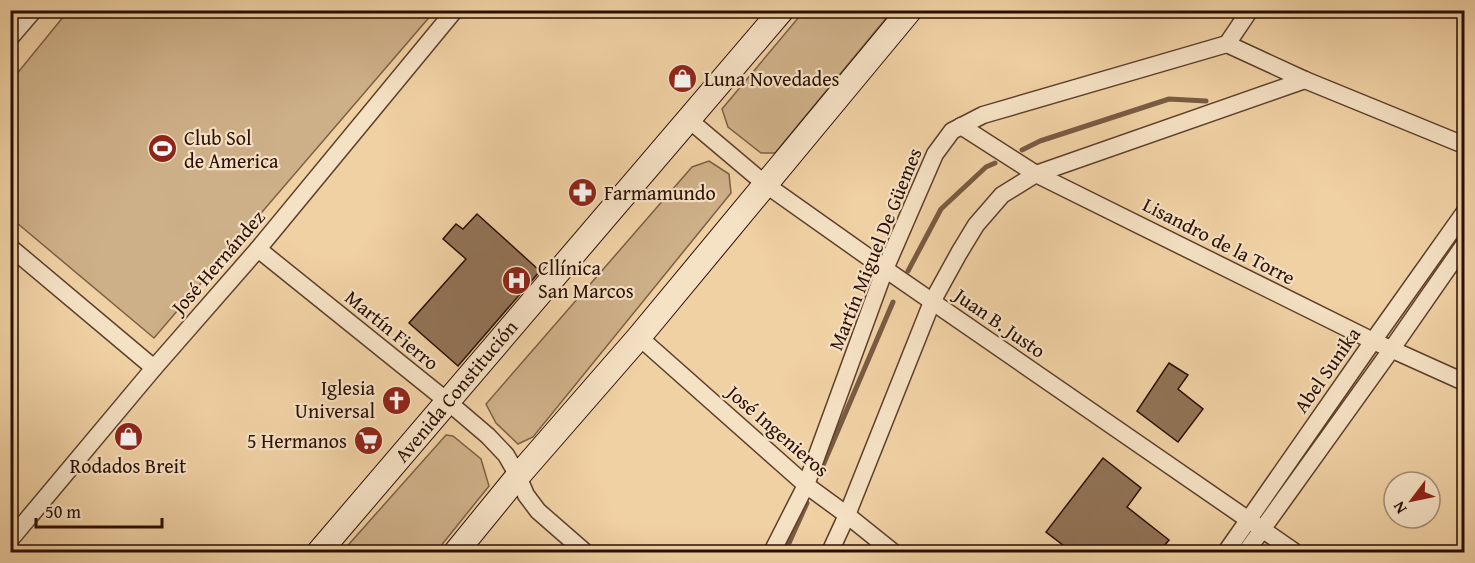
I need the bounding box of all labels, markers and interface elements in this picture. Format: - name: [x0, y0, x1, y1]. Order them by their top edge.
- shop icon: Luna Novedades: [667, 63, 699, 95]
- place label: Luna Novedades: [704, 64, 840, 93]
- place label: Club Sol de America: [184, 123, 279, 175]
- sports icon: Club Sol de America: [147, 133, 179, 165]
- street label: Martín Miguel De Güemes: [821, 143, 928, 354]
- pharmacy icon: Farmamundo: [567, 177, 599, 209]
- place label: Farmamundo: [604, 178, 716, 207]
- street label: Lisandro de la Torre: [1138, 190, 1300, 291]
- street label: José Hernández: [162, 203, 271, 322]
- place label: Cllínica San Marcos: [538, 253, 634, 305]
- hospital icon: Cllínica San Marcos: [501, 264, 533, 296]
- street label: Juan B. Justo: [946, 279, 1052, 365]
- street label: Martín Fierro: [339, 283, 446, 377]
- street label: Avenida Constitución: [387, 313, 524, 468]
- street label: Abel Sunika: [1286, 320, 1367, 419]
- place label: Iglesia Universal: [295, 373, 376, 425]
- street label: José Ingenieros: [719, 376, 836, 483]
- church icon: Iglesia Universal: [380, 384, 412, 416]
- shop icon: Rodados Breit: [112, 420, 144, 452]
- supermarket icon: 5 Hermanos: [352, 425, 384, 457]
- place label: 5 Hermanos: [247, 426, 347, 455]
- place label: Rodados Breit: [70, 451, 186, 480]
- north arrow: [1382, 470, 1442, 530]
- scale bar: [36, 491, 162, 529]
- text: N: [1386, 497, 1412, 519]
- text: 50 m: [45, 498, 81, 525]

